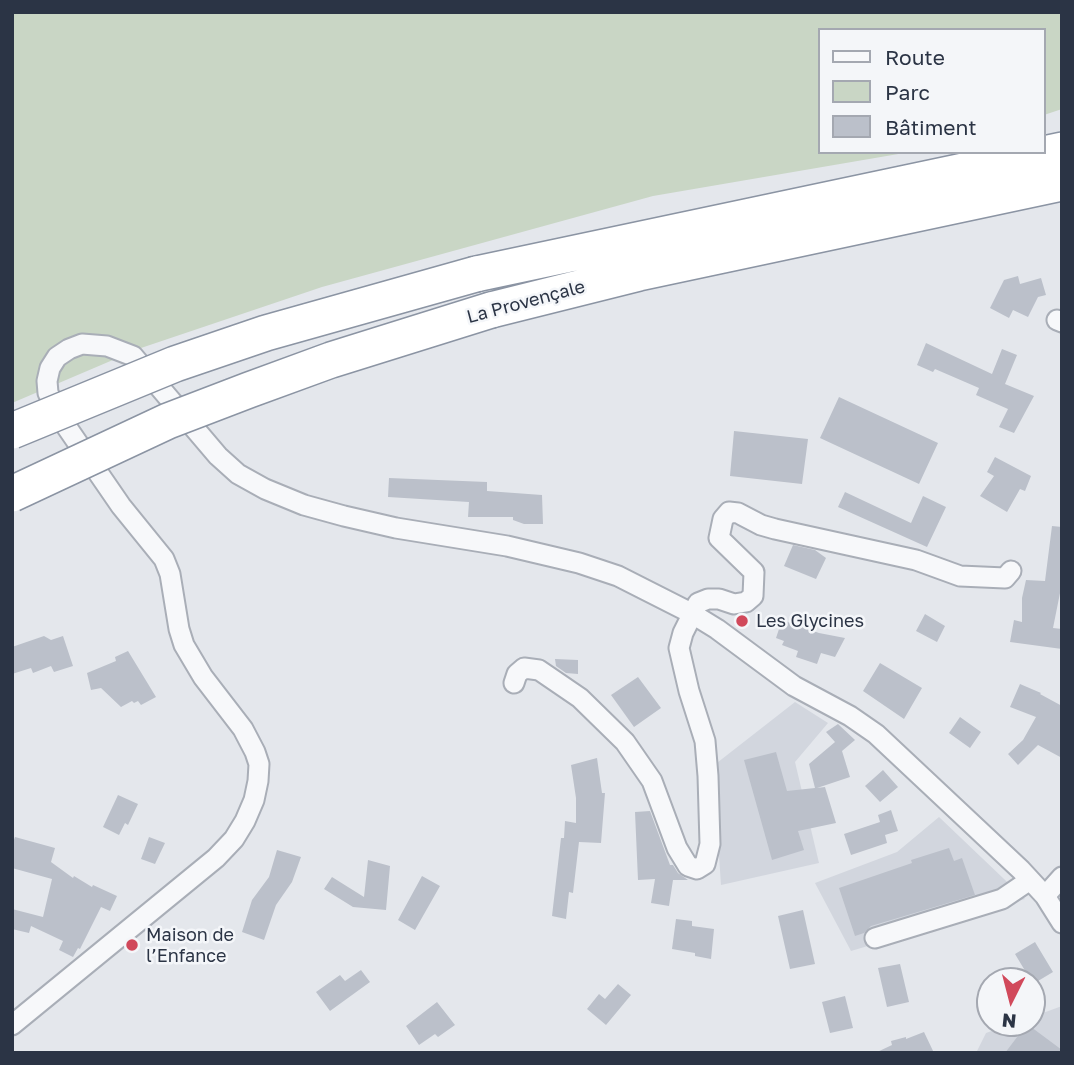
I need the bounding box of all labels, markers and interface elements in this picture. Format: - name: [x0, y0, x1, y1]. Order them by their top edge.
- legend: [818, 28, 1046, 154]
- text: Route: [885, 44, 945, 70]
- text: Parc: [885, 79, 930, 105]
- text: Bâtiment: [885, 114, 977, 140]
- street label: La Provençale: [465, 276, 587, 328]
- place label: Les Glycines: [756, 610, 864, 632]
- marker: Les Glycines: [734, 613, 750, 629]
- place label: Maison de l’Enfance: [146, 924, 234, 967]
- marker: Maison de l’Enfance: [124, 937, 140, 953]
- north arrow: [976, 967, 1046, 1037]
- text: N: [1001, 1009, 1017, 1034]

